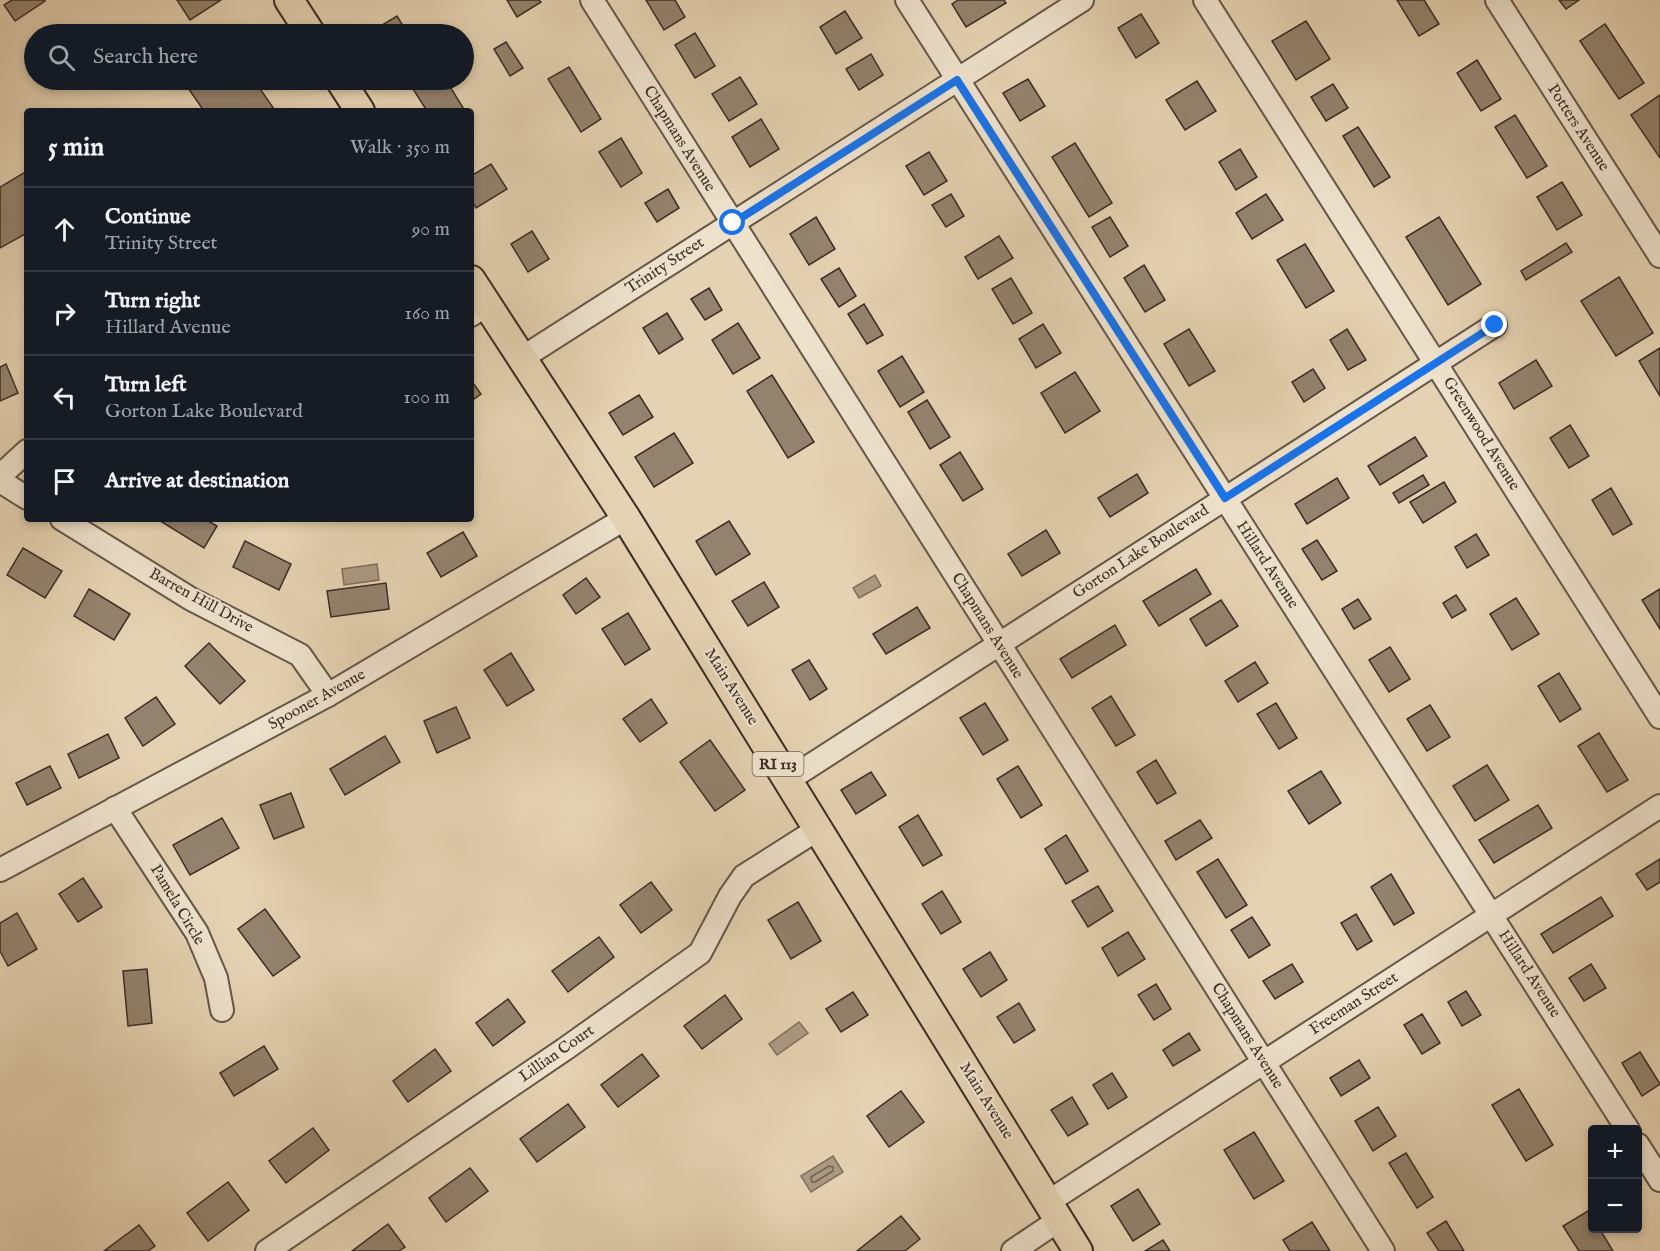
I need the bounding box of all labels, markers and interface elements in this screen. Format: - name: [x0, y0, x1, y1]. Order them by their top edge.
- search box: [24, 24, 474, 90]
- icon: search: [45, 41, 78, 74]
- text: Search here: [93, 43, 198, 71]
- street label: Potters Avenue: [1542, 81, 1614, 175]
- street label: Chapmans Avenue: [638, 82, 720, 196]
- text: 5 min: [48, 131, 104, 164]
- text: Walk · 350 m: [350, 135, 450, 160]
- text: Continue: [105, 203, 191, 231]
- route start: [719, 209, 745, 235]
- icon: ahead: [48, 213, 81, 246]
- text: 90 m: [412, 217, 450, 242]
- text: Trinity Street: [105, 231, 217, 256]
- street label: Trinity Street: [622, 233, 709, 299]
- text: Turn right: [105, 287, 200, 315]
- icon: right: [48, 297, 81, 330]
- text: 160 m: [404, 301, 450, 326]
- route end: [1481, 311, 1507, 337]
- text: Hillard Avenue: [105, 315, 231, 340]
- text: Turn left: [105, 371, 187, 399]
- street label: Greenwood Avenue: [1438, 373, 1524, 495]
- icon: left: [48, 381, 81, 414]
- text: 100 m: [403, 385, 450, 410]
- text: Gorton Lake Boulevard: [105, 399, 303, 424]
- icon: arrive: [48, 465, 81, 498]
- text: Arrive at destination: [105, 467, 289, 495]
- street label: Gorton Lake Boulevard: [1069, 500, 1213, 603]
- street label: Hillard Avenue: [1231, 517, 1303, 613]
- street label: Barren Hill Drive: [145, 564, 257, 638]
- street label: Chapmans Avenue: [946, 569, 1028, 683]
- street label: Main Avenue: [699, 645, 763, 729]
- street label: Spooner Avenue: [265, 665, 369, 735]
- road number: RI 113: [752, 752, 804, 776]
- street label: Pamela Circle: [145, 861, 209, 949]
- street label: Hillard Avenue: [1493, 926, 1565, 1022]
- street label: Freeman Street: [1306, 968, 1402, 1040]
- street label: Chapmans Avenue: [1206, 979, 1288, 1093]
- street label: Lillian Court: [516, 1020, 599, 1087]
- street label: Main Avenue: [954, 1059, 1018, 1143]
- map controls: [1588, 1125, 1642, 1233]
- button: +: [1588, 1125, 1642, 1179]
- button: −: [1588, 1179, 1642, 1233]

